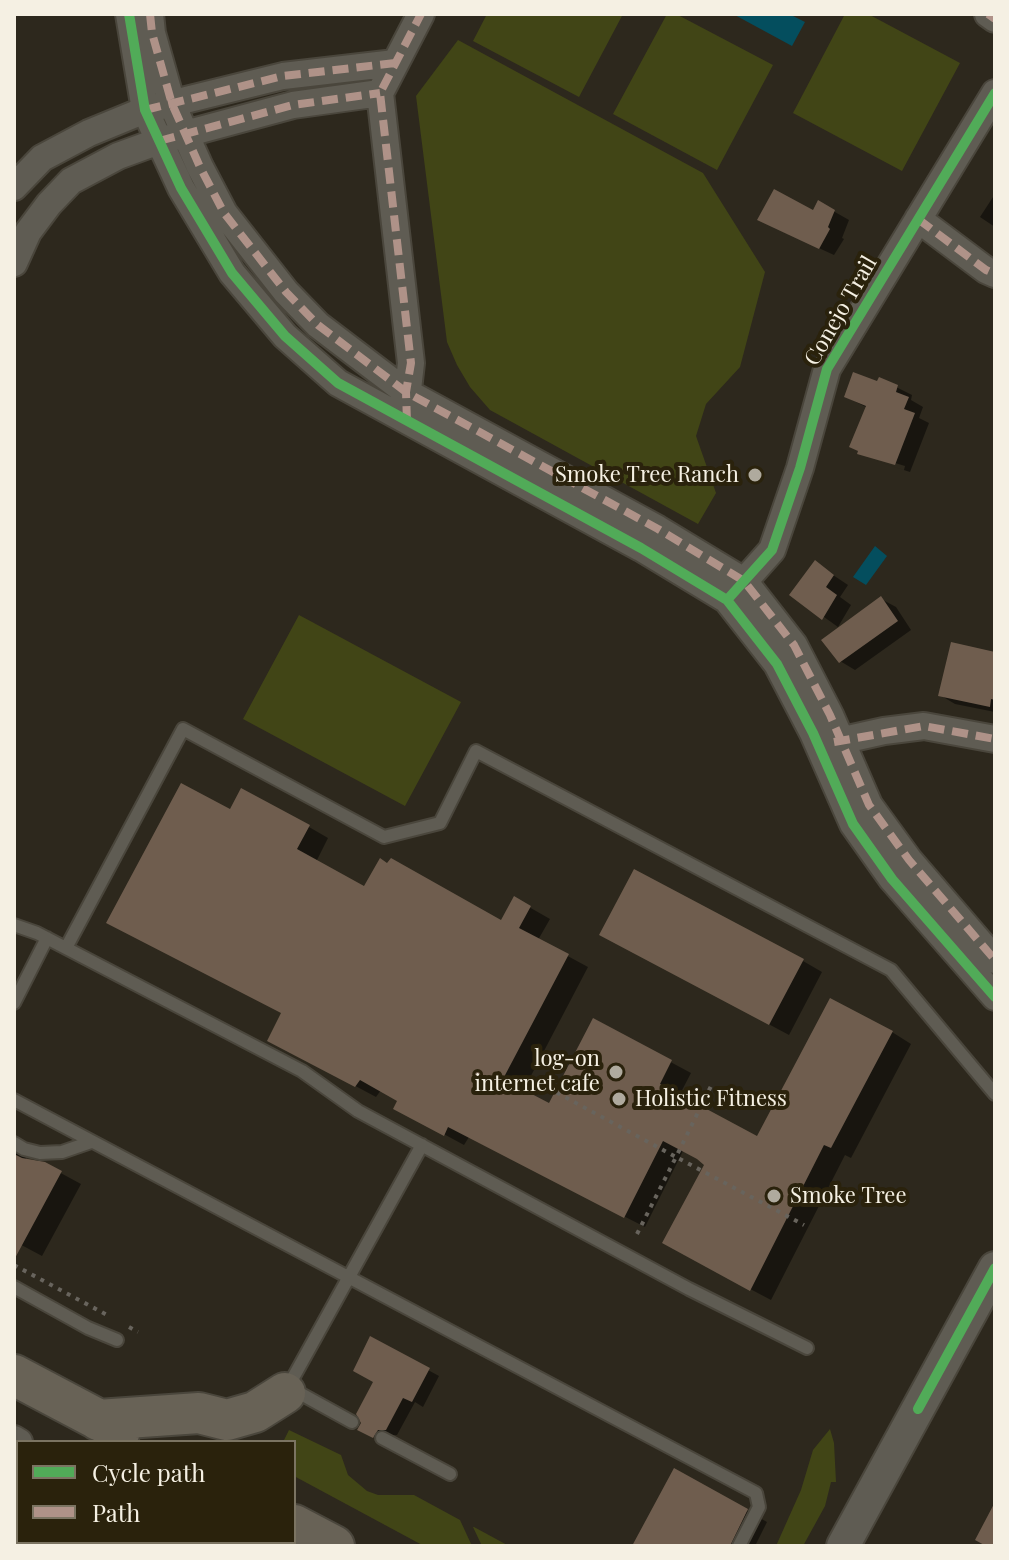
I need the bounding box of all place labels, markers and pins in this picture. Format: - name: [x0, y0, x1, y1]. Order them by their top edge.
- place label: Smoke Tree Ranch: [555, 462, 739, 488]
- marker: Smoke Tree Ranch: [746, 466, 764, 484]
- place label: log-on internet cafe: [474, 1046, 600, 1098]
- marker: log-on internet cafe: [607, 1063, 625, 1081]
- place label: Holistic Fitness: [635, 1086, 787, 1112]
- marker: Holistic Fitness: [610, 1090, 628, 1108]
- place label: Smoke Tree: [790, 1183, 907, 1209]
- marker: Smoke Tree: [765, 1187, 783, 1205]

